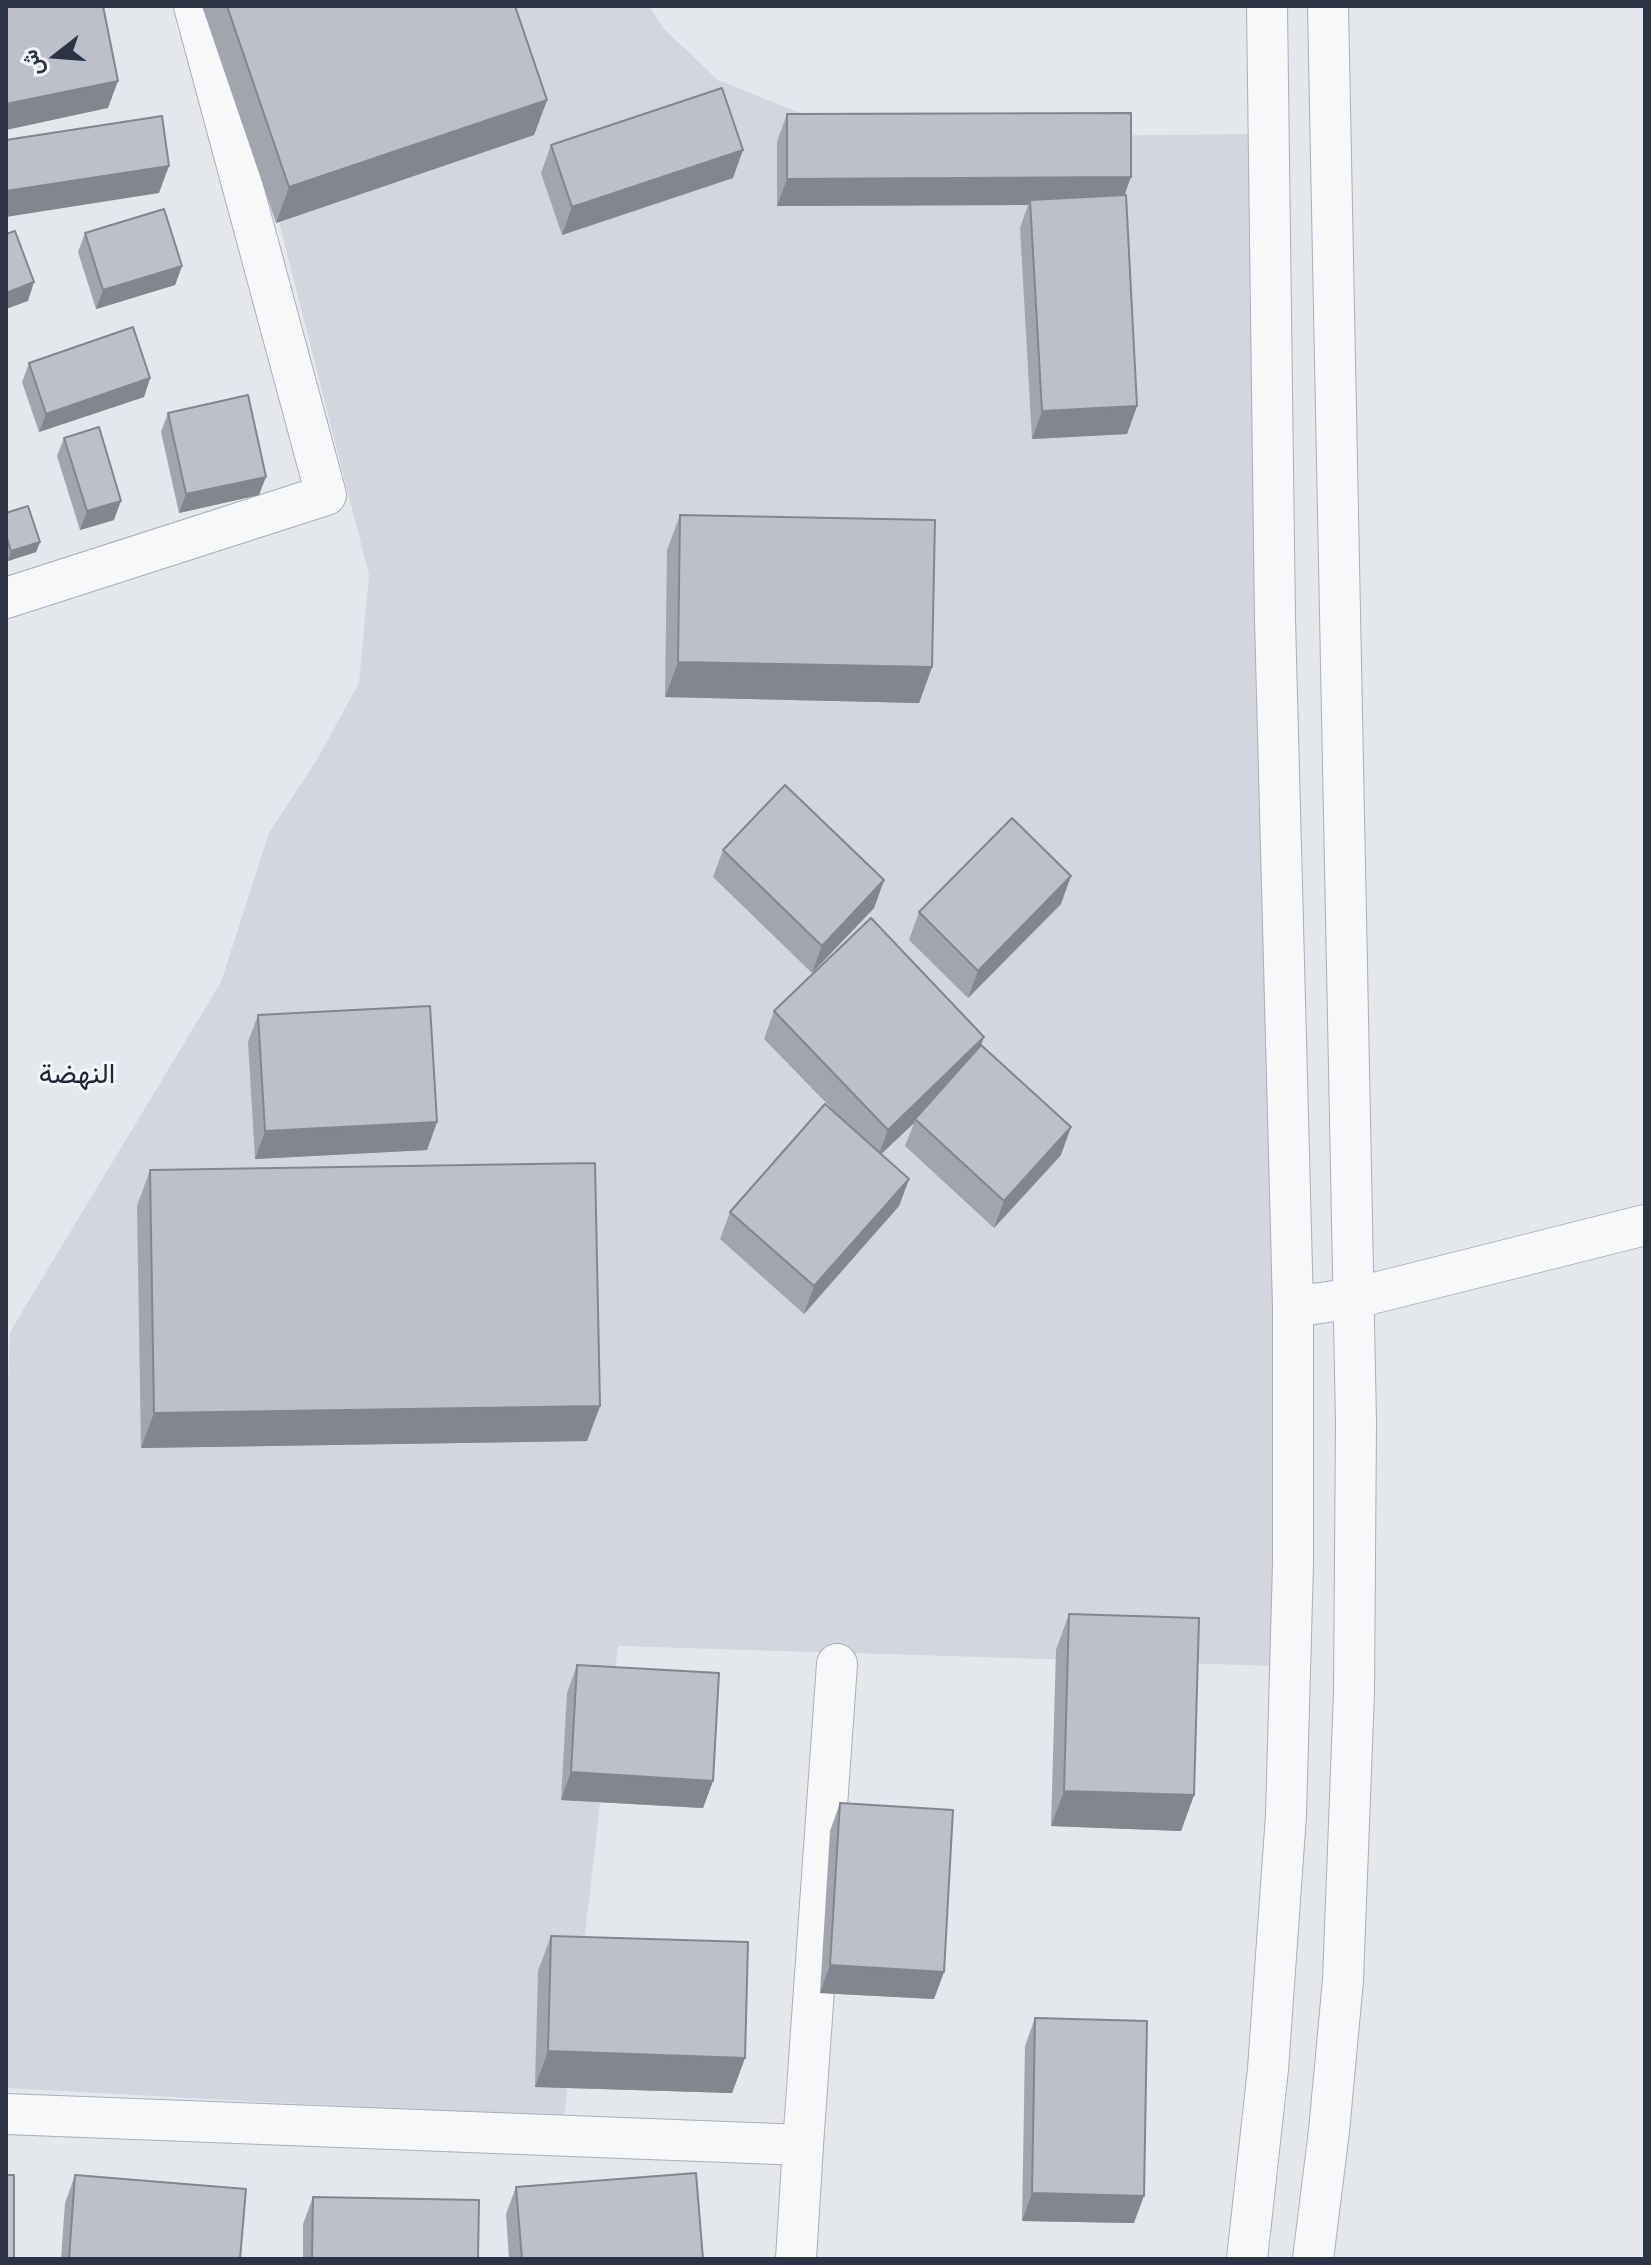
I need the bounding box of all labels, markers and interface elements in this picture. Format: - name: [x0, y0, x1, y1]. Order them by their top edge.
- north arrow: [16, 16, 96, 96]
- text: ش: [17, 47, 48, 79]
- district label: النهضة: [39, 1059, 115, 1093]

